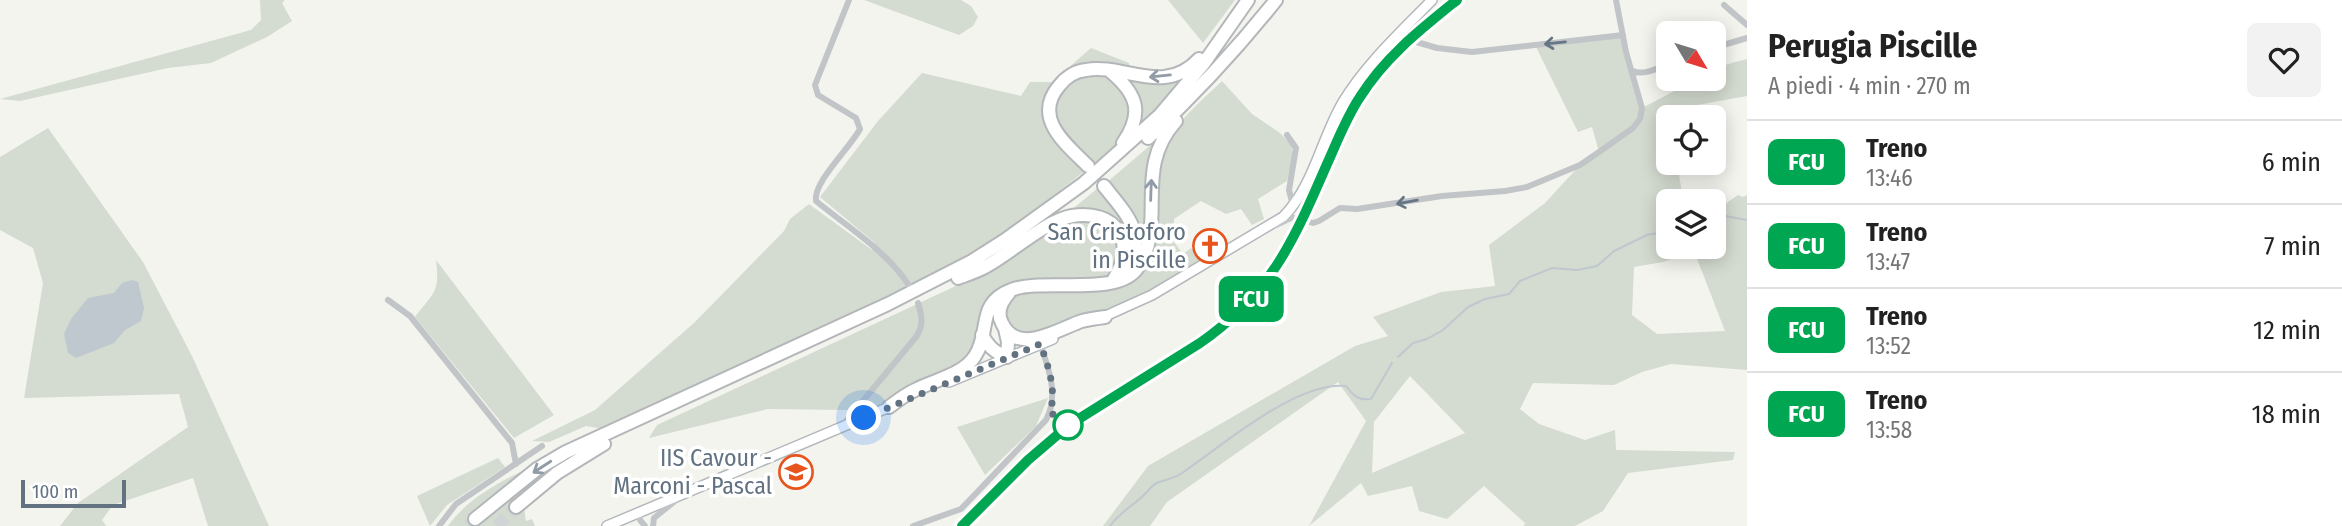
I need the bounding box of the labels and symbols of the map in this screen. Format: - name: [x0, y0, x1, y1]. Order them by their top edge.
- north arrow: [1656, 21, 1726, 91]
- one-way arrow: [1544, 36, 1567, 49]
- one-way arrow: [1149, 70, 1172, 83]
- one-way arrow: [1144, 178, 1157, 201]
- one-way arrow: [1396, 196, 1419, 209]
- place label: San Cristoforo in Piscille: [1047, 218, 1186, 274]
- church icon: San Cristoforo in Piscille: [1191, 227, 1229, 265]
- line badge: FCU: [1211, 276, 1291, 322]
- your location: [846, 400, 881, 435]
- unlabelled marker: [1053, 410, 1083, 440]
- place label: IIS Cavour - Marconi - Pascal: [613, 444, 772, 500]
- school or university icon: IIS Cavour - Marconi - Pascal: [777, 453, 815, 491]
- one-way arrow: [533, 460, 552, 474]
- scale bar: [21, 477, 126, 509]

